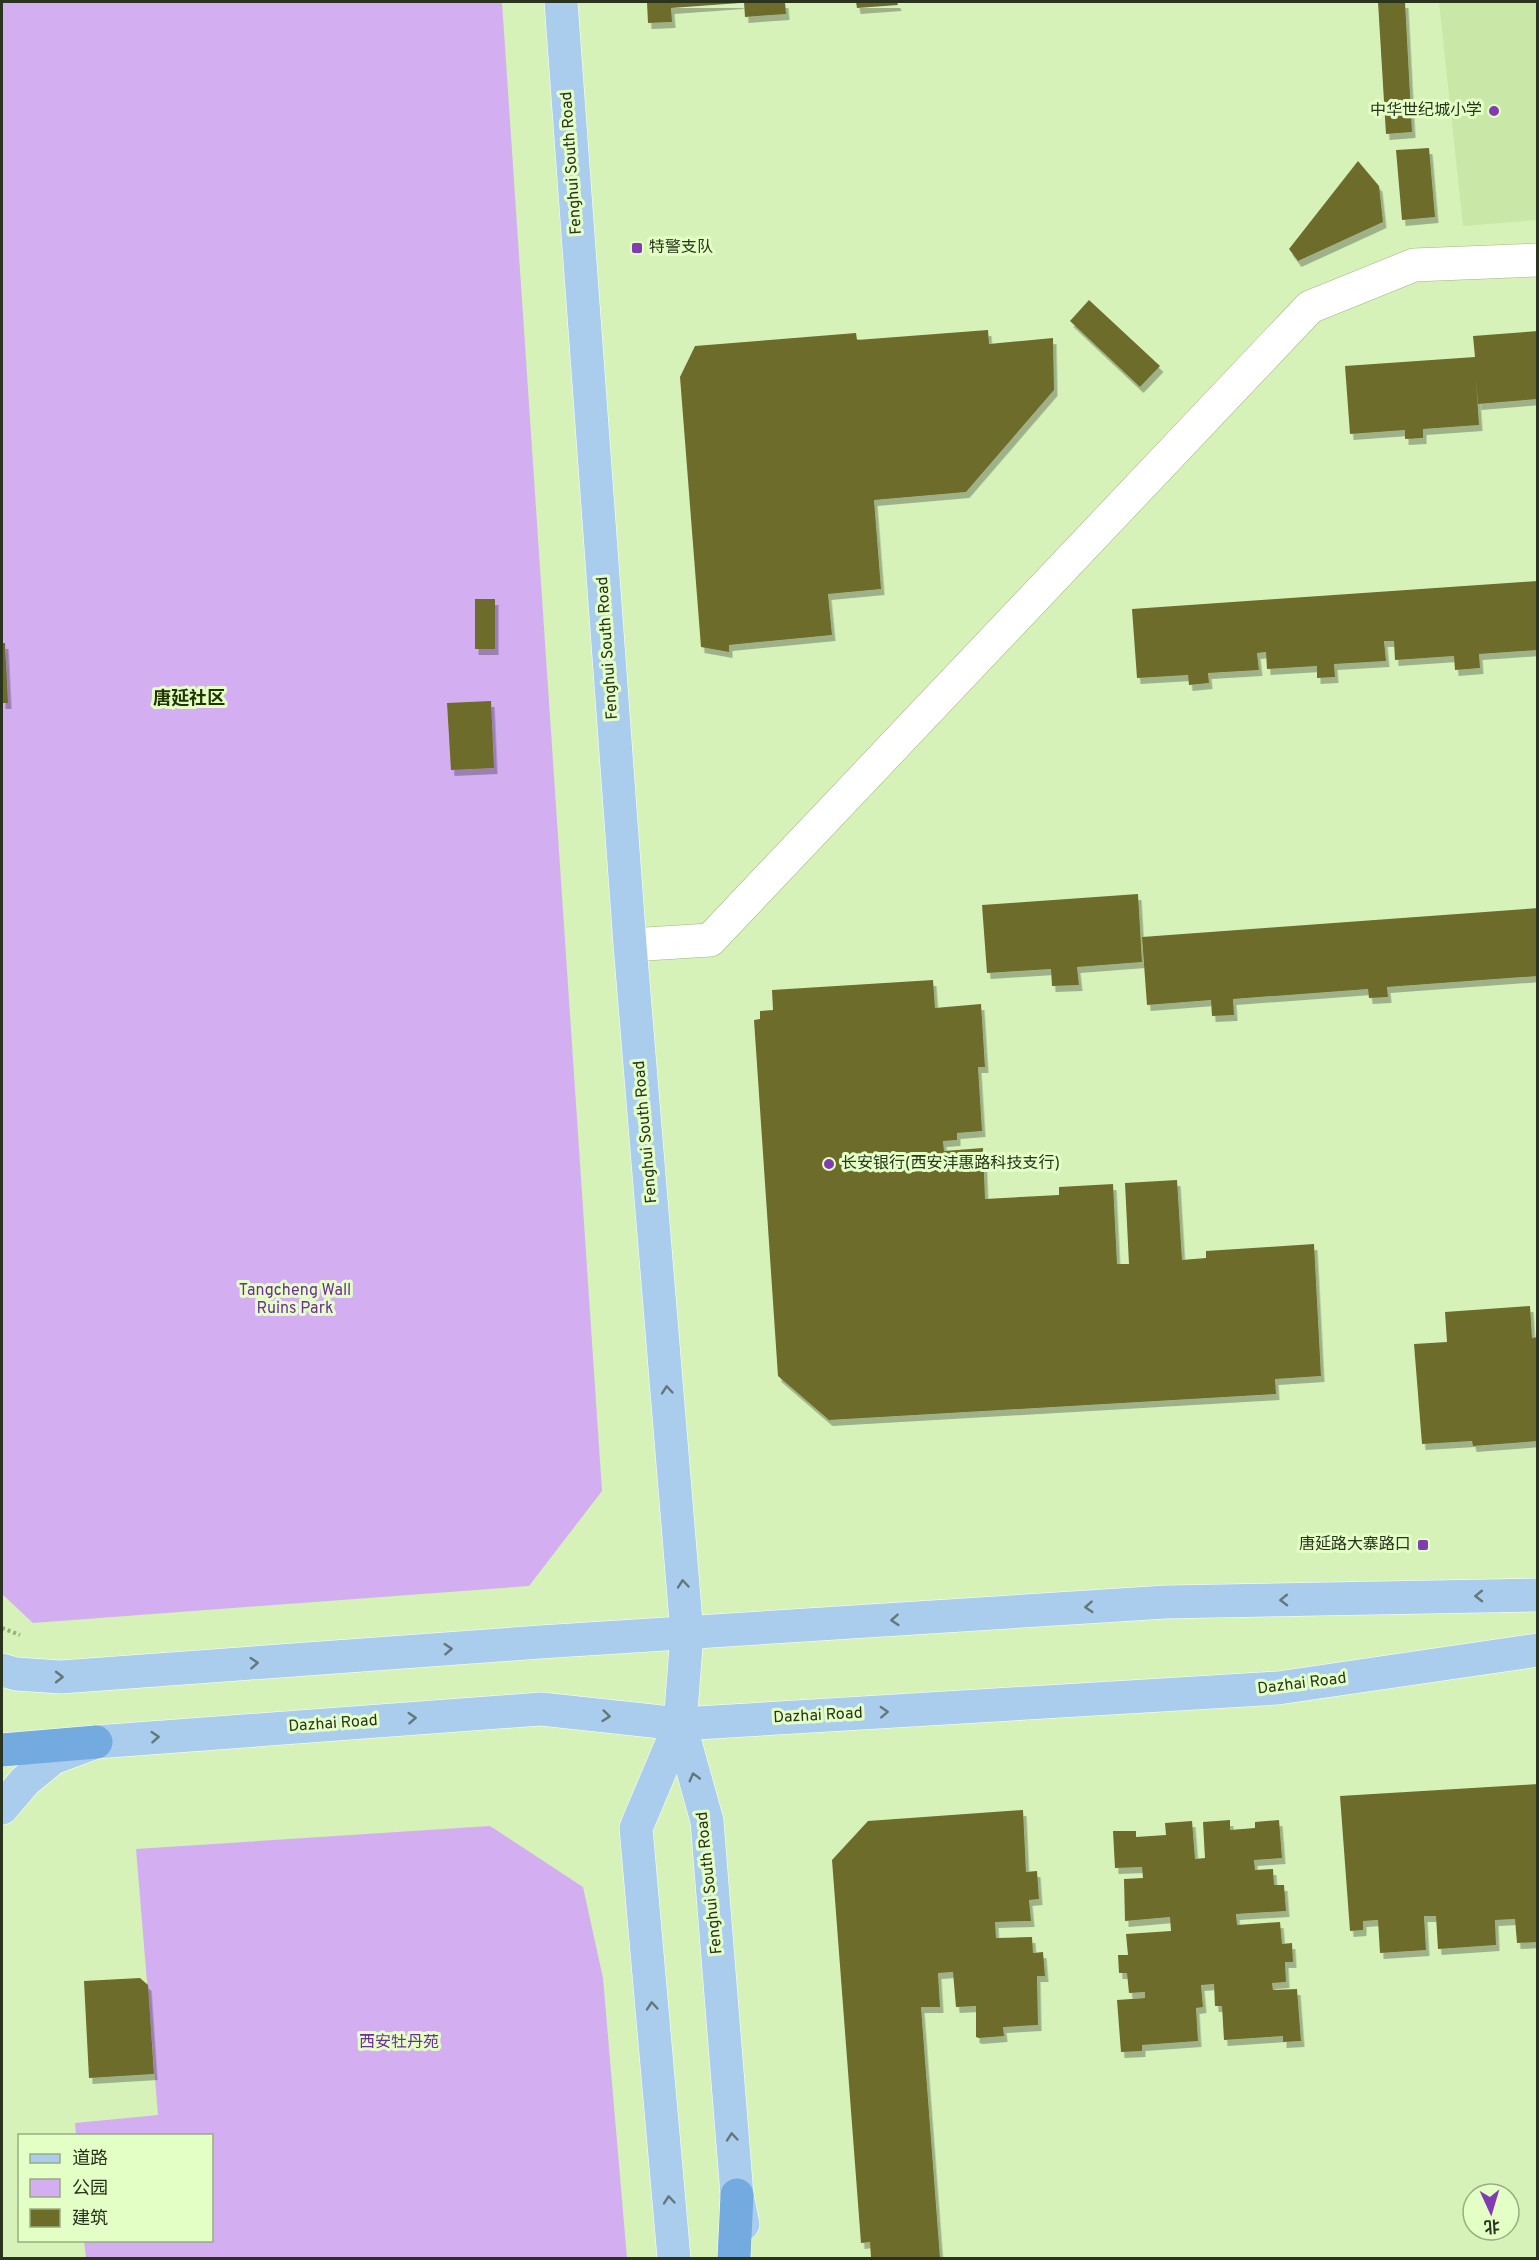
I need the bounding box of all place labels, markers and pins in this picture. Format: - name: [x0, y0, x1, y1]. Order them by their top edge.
- place label: 中华世纪城小学: [1370, 101, 1482, 121]
- marker: 中华世纪城小学: [1487, 104, 1501, 118]
- place label: 特警支队: [649, 238, 713, 258]
- marker: 特警支队: [630, 241, 644, 255]
- place label: 长安银行(西安沣惠路科技支行): [841, 1154, 1060, 1174]
- marker: 长安银行(西安沣惠路科技支行): [822, 1157, 836, 1171]
- place label: 唐延路大寨路口: [1299, 1535, 1411, 1555]
- marker: 唐延路大寨路口: [1416, 1538, 1430, 1552]

